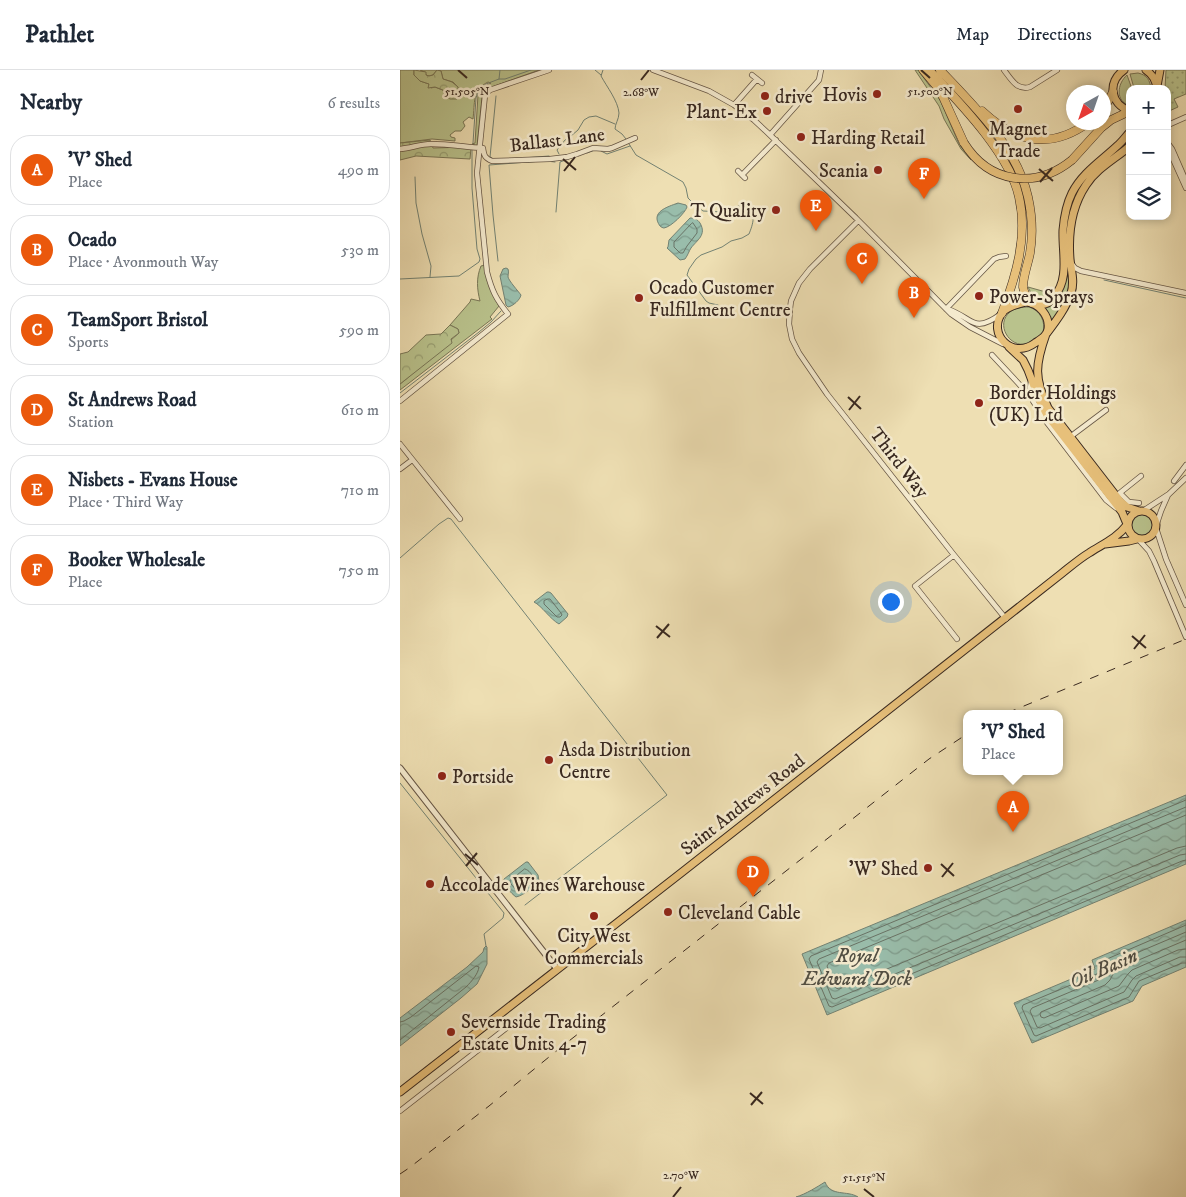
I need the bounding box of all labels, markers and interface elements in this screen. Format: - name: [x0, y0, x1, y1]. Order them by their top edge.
- text: Pathlet: [25, 20, 94, 50]
- text: Map: [956, 24, 989, 46]
- text: Directions: [1017, 24, 1092, 46]
- text: Saved: [1120, 24, 1161, 46]
- text: 51.505°N: [444, 84, 490, 99]
- place label: Hovis: [822, 84, 867, 107]
- text: 51.500°N: [907, 84, 953, 99]
- text: 2.68°W: [623, 85, 660, 100]
- north arrow: [1066, 85, 1111, 130]
- map controls: [1126, 85, 1171, 220]
- button: +: [1126, 85, 1171, 130]
- place label: drive: [775, 86, 813, 109]
- marker: Hovis: [871, 88, 883, 100]
- text: Nearby: [20, 90, 82, 116]
- marker: drive: [759, 90, 771, 102]
- text: 6 results: [327, 93, 380, 113]
- place label: Plant-Ex: [686, 101, 758, 124]
- marker: Magnet Trade: [1012, 103, 1024, 115]
- marker: Plant-Ex: [761, 105, 773, 117]
- place label: Magnet Trade: [989, 118, 1047, 163]
- street label: Ballast Lane: [508, 123, 606, 158]
- place label: Harding Retail: [811, 127, 925, 150]
- button: −: [1126, 130, 1171, 175]
- marker: Harding Retail: [795, 131, 807, 143]
- text: 'V' Shed: [68, 149, 132, 172]
- pin: F: [908, 158, 940, 199]
- text: A: [32, 160, 42, 180]
- text: 490 m: [338, 160, 379, 180]
- place label: Scania: [819, 160, 868, 183]
- marker: Scania: [872, 164, 884, 176]
- text: Place: [68, 172, 102, 192]
- button: layers: [1126, 175, 1171, 220]
- pin: E: [800, 190, 832, 231]
- place label: T Quality: [691, 200, 767, 223]
- marker: T Quality: [770, 204, 782, 216]
- text: Ocado: [68, 229, 116, 252]
- text: B: [32, 240, 42, 260]
- text: 530 m: [341, 240, 379, 260]
- pin: C: [846, 243, 878, 284]
- text: Place · Avonmouth Way: [68, 252, 218, 272]
- place label: Ocado Customer Fulfillment Centre: [649, 277, 791, 322]
- pin: B: [898, 277, 930, 318]
- place label: Power-Sprays: [989, 286, 1094, 309]
- marker: Power-Sprays: [973, 290, 985, 302]
- marker: Ocado Customer Fulfillment Centre: [633, 292, 645, 304]
- text: TeamSport Bristol: [68, 309, 208, 332]
- text: C: [32, 320, 42, 340]
- text: 590 m: [339, 320, 379, 340]
- text: Sports: [68, 332, 109, 352]
- place label: Border Holdings (UK) Ltd: [989, 382, 1116, 427]
- text: St Andrews Road: [68, 389, 196, 412]
- marker: Border Holdings (UK) Ltd: [973, 397, 985, 409]
- text: D: [31, 400, 43, 420]
- text: 610 m: [341, 400, 379, 420]
- text: Station: [68, 412, 114, 432]
- street label: Third Way: [864, 423, 934, 504]
- text: Nisbets - Evans House: [68, 469, 238, 492]
- text: E: [31, 480, 43, 500]
- text: 710 m: [341, 480, 379, 500]
- text: Place · Third Way: [68, 492, 183, 512]
- text: Booker Wholesale: [68, 549, 205, 572]
- text: F: [32, 560, 42, 580]
- text: 750 m: [339, 560, 379, 580]
- text: Place: [68, 572, 102, 592]
- your location: [878, 589, 904, 615]
- popup: [963, 710, 1063, 775]
- text: 'V' Shed: [981, 721, 1045, 744]
- place label: Asda Distribution Centre: [559, 739, 691, 784]
- text: Place: [981, 744, 1015, 764]
- street label: Saint Andrews Road: [676, 749, 810, 861]
- marker: Asda Distribution Centre: [543, 754, 555, 766]
- place label: Portside: [452, 766, 514, 789]
- marker: Portside: [436, 770, 448, 782]
- pin: A: [997, 791, 1029, 832]
- pin: D: [737, 856, 769, 897]
- place label: 'W' Shed: [849, 858, 919, 881]
- marker: 'W' Shed: [922, 862, 934, 874]
- place label: Accolade Wines Warehouse: [440, 874, 645, 897]
- marker: Accolade Wines Warehouse: [424, 878, 436, 890]
- place label: Cleveland Cable: [678, 902, 801, 925]
- marker: Cleveland Cable: [662, 906, 674, 918]
- marker: City West Commercials: [588, 910, 600, 922]
- place label: City West Commercials: [545, 925, 643, 970]
- water label: Royal Edward Dock: [801, 944, 913, 992]
- water label: Oil Basin: [1066, 944, 1142, 995]
- place label: Severnside Trading Estate Units 4-7: [461, 1011, 607, 1056]
- marker: Severnside Trading Estate Units 4-7: [445, 1026, 457, 1038]
- text: 2.70°W: [663, 1168, 700, 1183]
- text: 51.515°N: [842, 1170, 886, 1185]

